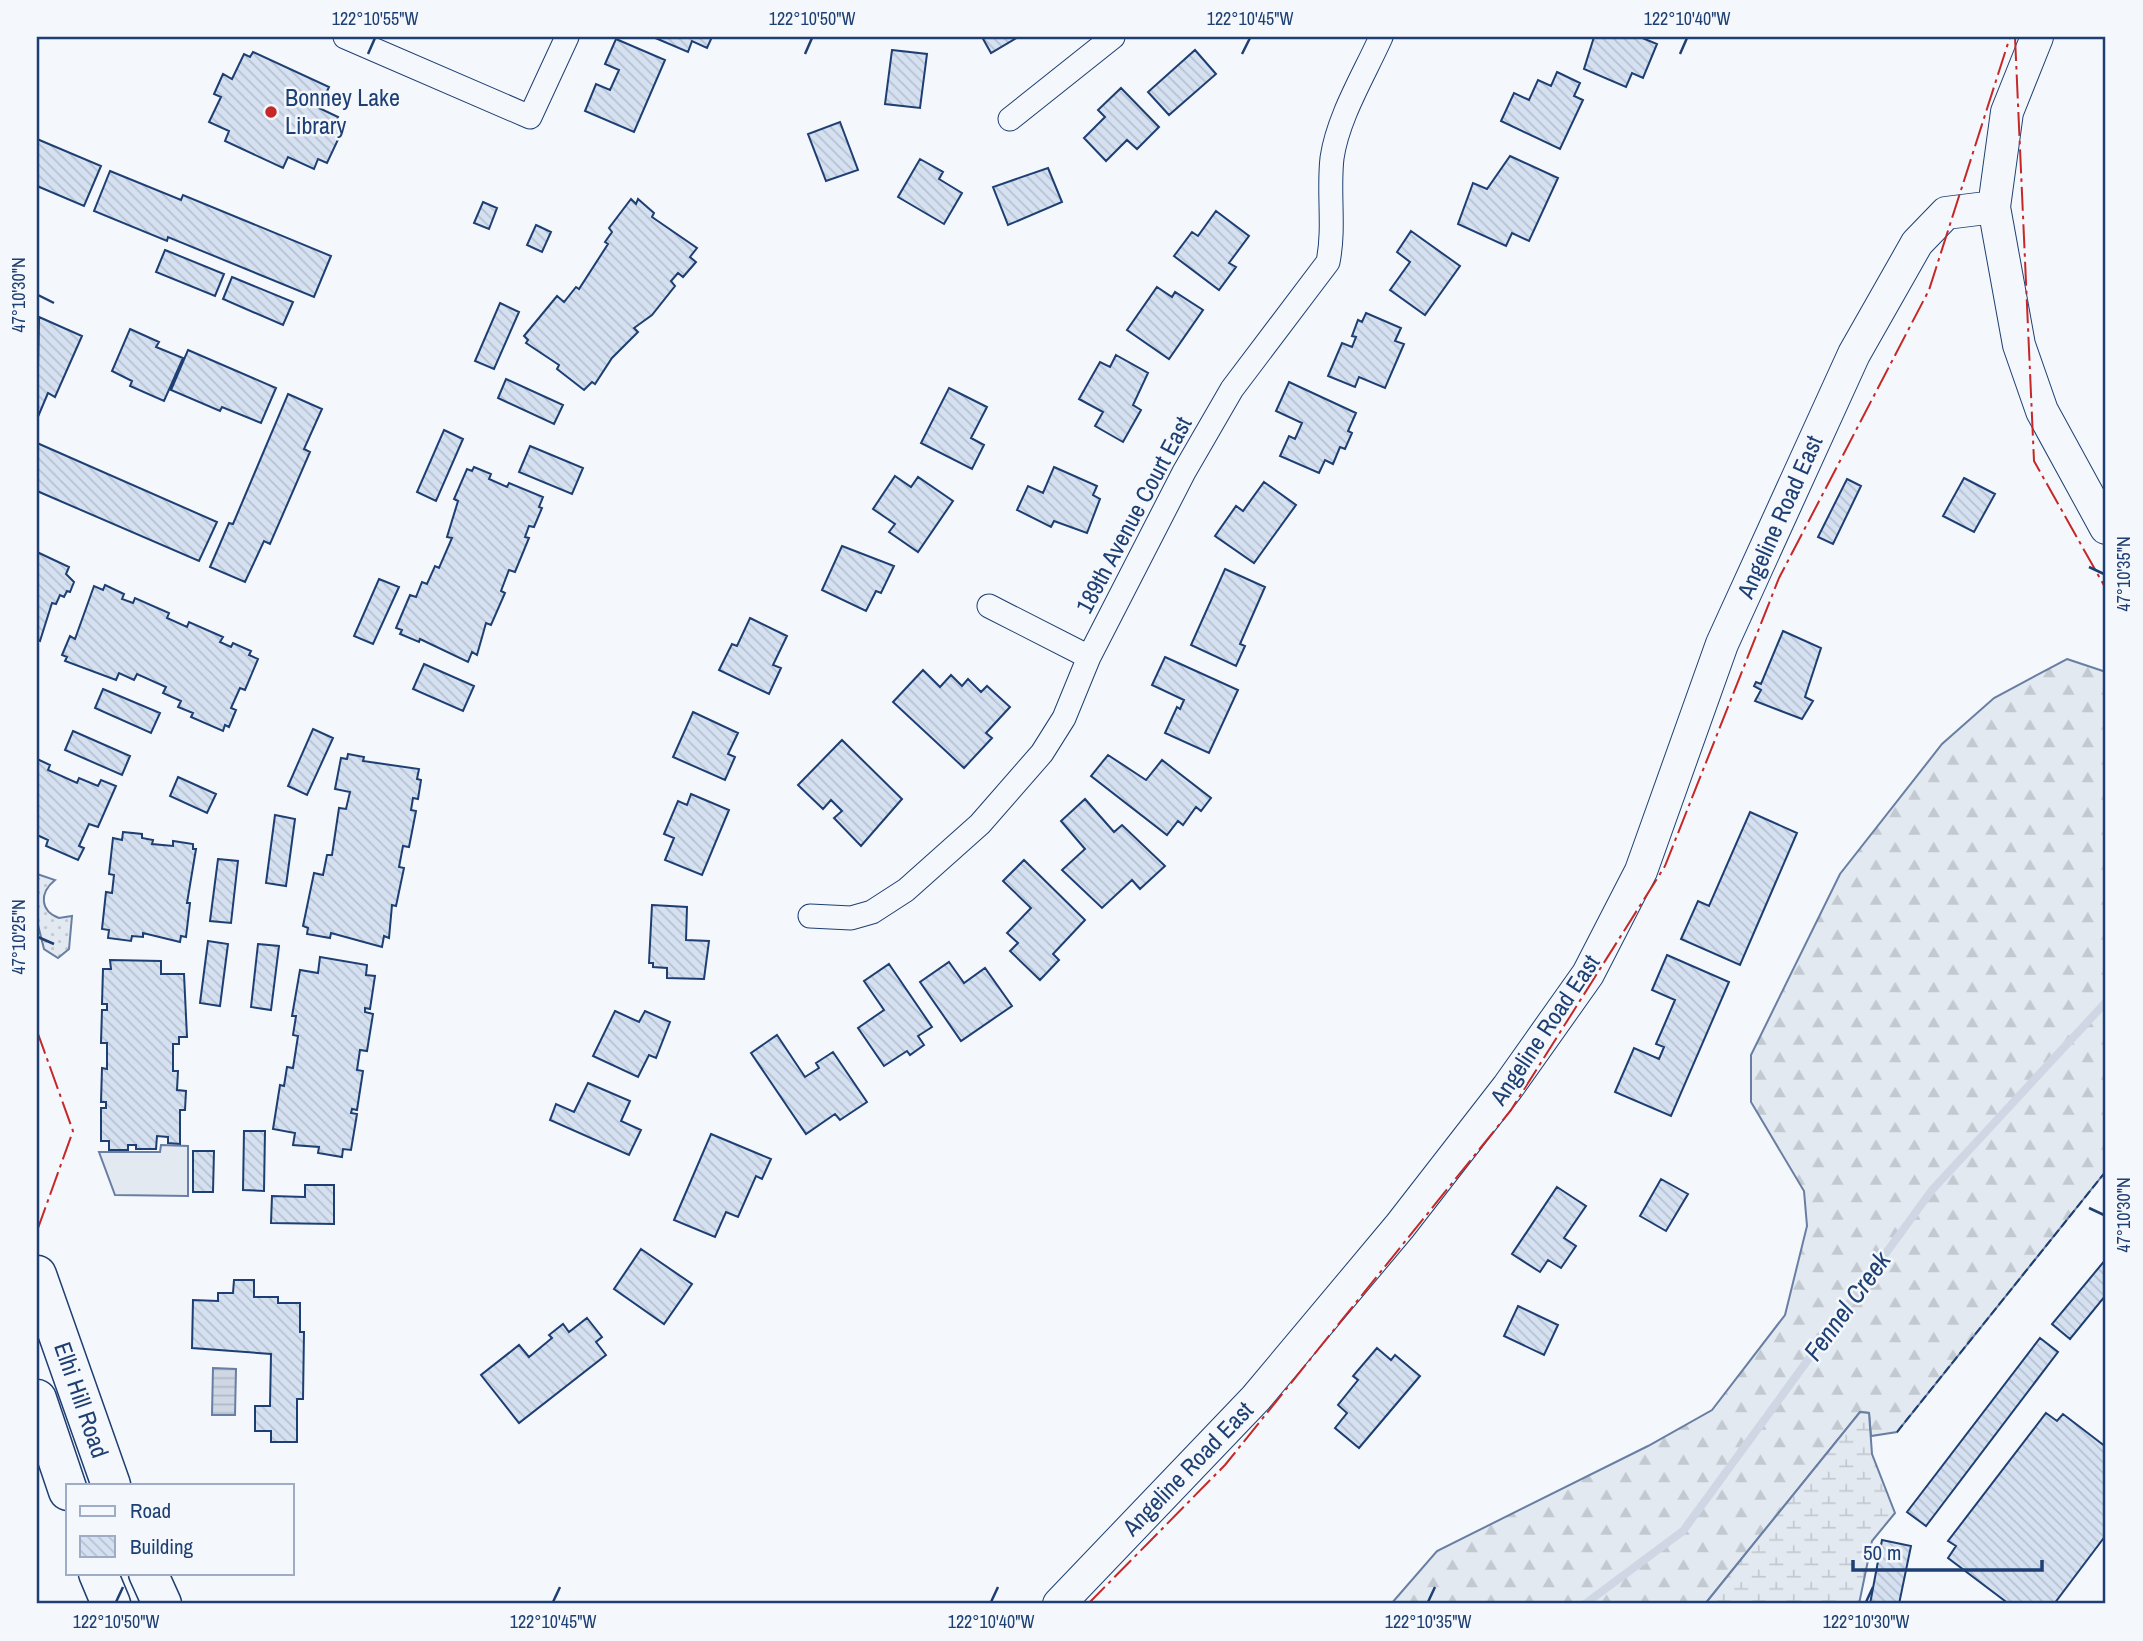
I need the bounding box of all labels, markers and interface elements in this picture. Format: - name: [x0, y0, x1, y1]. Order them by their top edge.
- text: 122°10'55"W: [332, 6, 418, 31]
- text: 122°10'50"W: [769, 6, 855, 31]
- text: 122°10'45"W: [1207, 6, 1293, 31]
- text: 122°10'40"W: [1644, 6, 1730, 31]
- place label: Bonney Lake Library: [285, 81, 400, 141]
- marker: Bonney Lake Library: [263, 104, 279, 120]
- text: 47°10'30"N: [6, 257, 31, 333]
- street label: 189th Avenue Court East: [1068, 410, 1199, 619]
- street label: Angeline Road East: [1728, 430, 1830, 604]
- text: 47°10'35"N: [2111, 536, 2136, 612]
- text: 47°10'25"N: [6, 899, 31, 975]
- street label: Angeline Road East: [1481, 947, 1607, 1112]
- text: 47°10'30"N: [2111, 1177, 2136, 1253]
- water label: Fennel Creek: [1795, 1243, 1899, 1367]
- street label: Elhi Hill Road: [47, 1338, 117, 1462]
- street label: Angeline Road East: [1114, 1394, 1260, 1543]
- legend: [66, 1484, 294, 1574]
- text: Road: [130, 1496, 171, 1525]
- scale bar: [1853, 1529, 2042, 1573]
- text: Building: [130, 1532, 194, 1561]
- text: 50 m: [1863, 1538, 1901, 1567]
- text: 122°10'50"W: [73, 1609, 159, 1634]
- text: 122°10'45"W: [510, 1609, 596, 1634]
- text: 122°10'40"W: [948, 1609, 1034, 1634]
- text: 122°10'35"W: [1385, 1609, 1471, 1634]
- text: 122°10'30"W: [1823, 1609, 1909, 1634]

